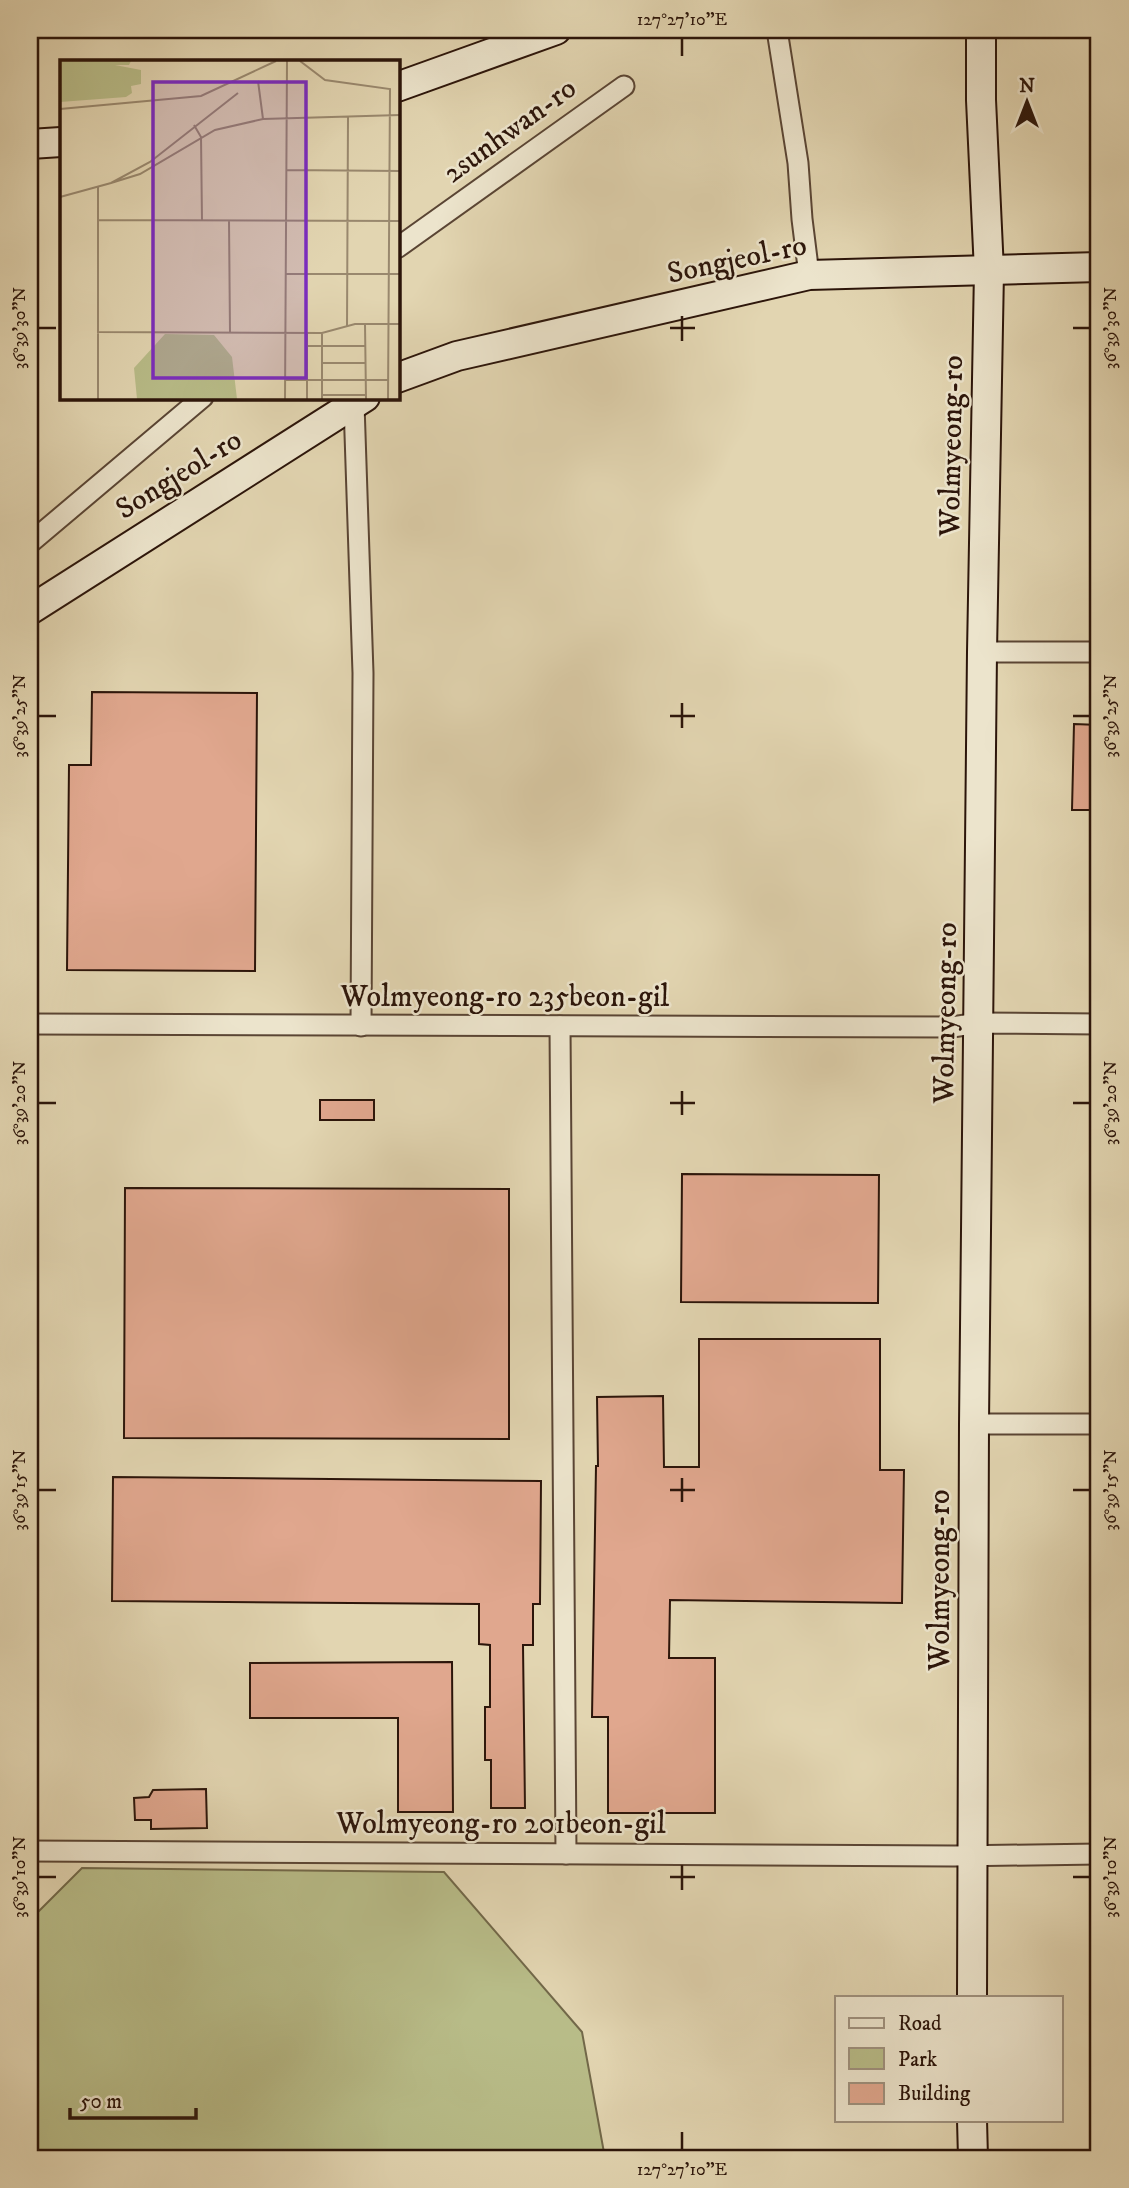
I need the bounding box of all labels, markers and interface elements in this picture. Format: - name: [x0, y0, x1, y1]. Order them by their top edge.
- text: 127°27'10"E: [637, 9, 728, 31]
- inset map: [60, 60, 399, 399]
- north arrow: [992, 66, 1062, 136]
- street label: 2sunhwan-ro: [436, 70, 584, 192]
- text: N: [1019, 75, 1035, 98]
- street label: Songjeol-ro: [664, 227, 810, 293]
- text: 36°39'30"N: [9, 287, 31, 369]
- text: 36°39'30"N: [1100, 287, 1122, 369]
- street label: Wolmyeong-ro: [932, 355, 972, 538]
- street label: Songjeol-ro: [109, 422, 249, 528]
- text: 36°39'25"N: [9, 674, 31, 758]
- text: 36°39'25"N: [1100, 674, 1122, 758]
- street label: Wolmyeong-ro: [926, 922, 966, 1105]
- street label: Wolmyeong-ro 235beon-gil: [340, 979, 669, 1016]
- text: 36°39'20"N: [9, 1061, 31, 1145]
- text: 36°39'20"N: [1100, 1061, 1122, 1145]
- text: 36°39'15"N: [9, 1449, 31, 1531]
- text: 36°39'15"N: [1100, 1449, 1122, 1531]
- street label: Wolmyeong-ro: [922, 1489, 959, 1672]
- street label: Wolmyeong-ro 201beon-gil: [335, 1806, 666, 1843]
- text: 36°39'10"N: [9, 1836, 31, 1918]
- text: 36°39'10"N: [1100, 1836, 1122, 1918]
- legend: [835, 1996, 1062, 2122]
- text: Road: [898, 2011, 942, 2037]
- text: Park: [898, 2047, 938, 2073]
- scale bar: [70, 2076, 196, 2120]
- text: Building: [898, 2081, 971, 2107]
- text: 50 m: [80, 2089, 122, 2115]
- text: 127°27'10"E: [637, 2159, 728, 2181]

